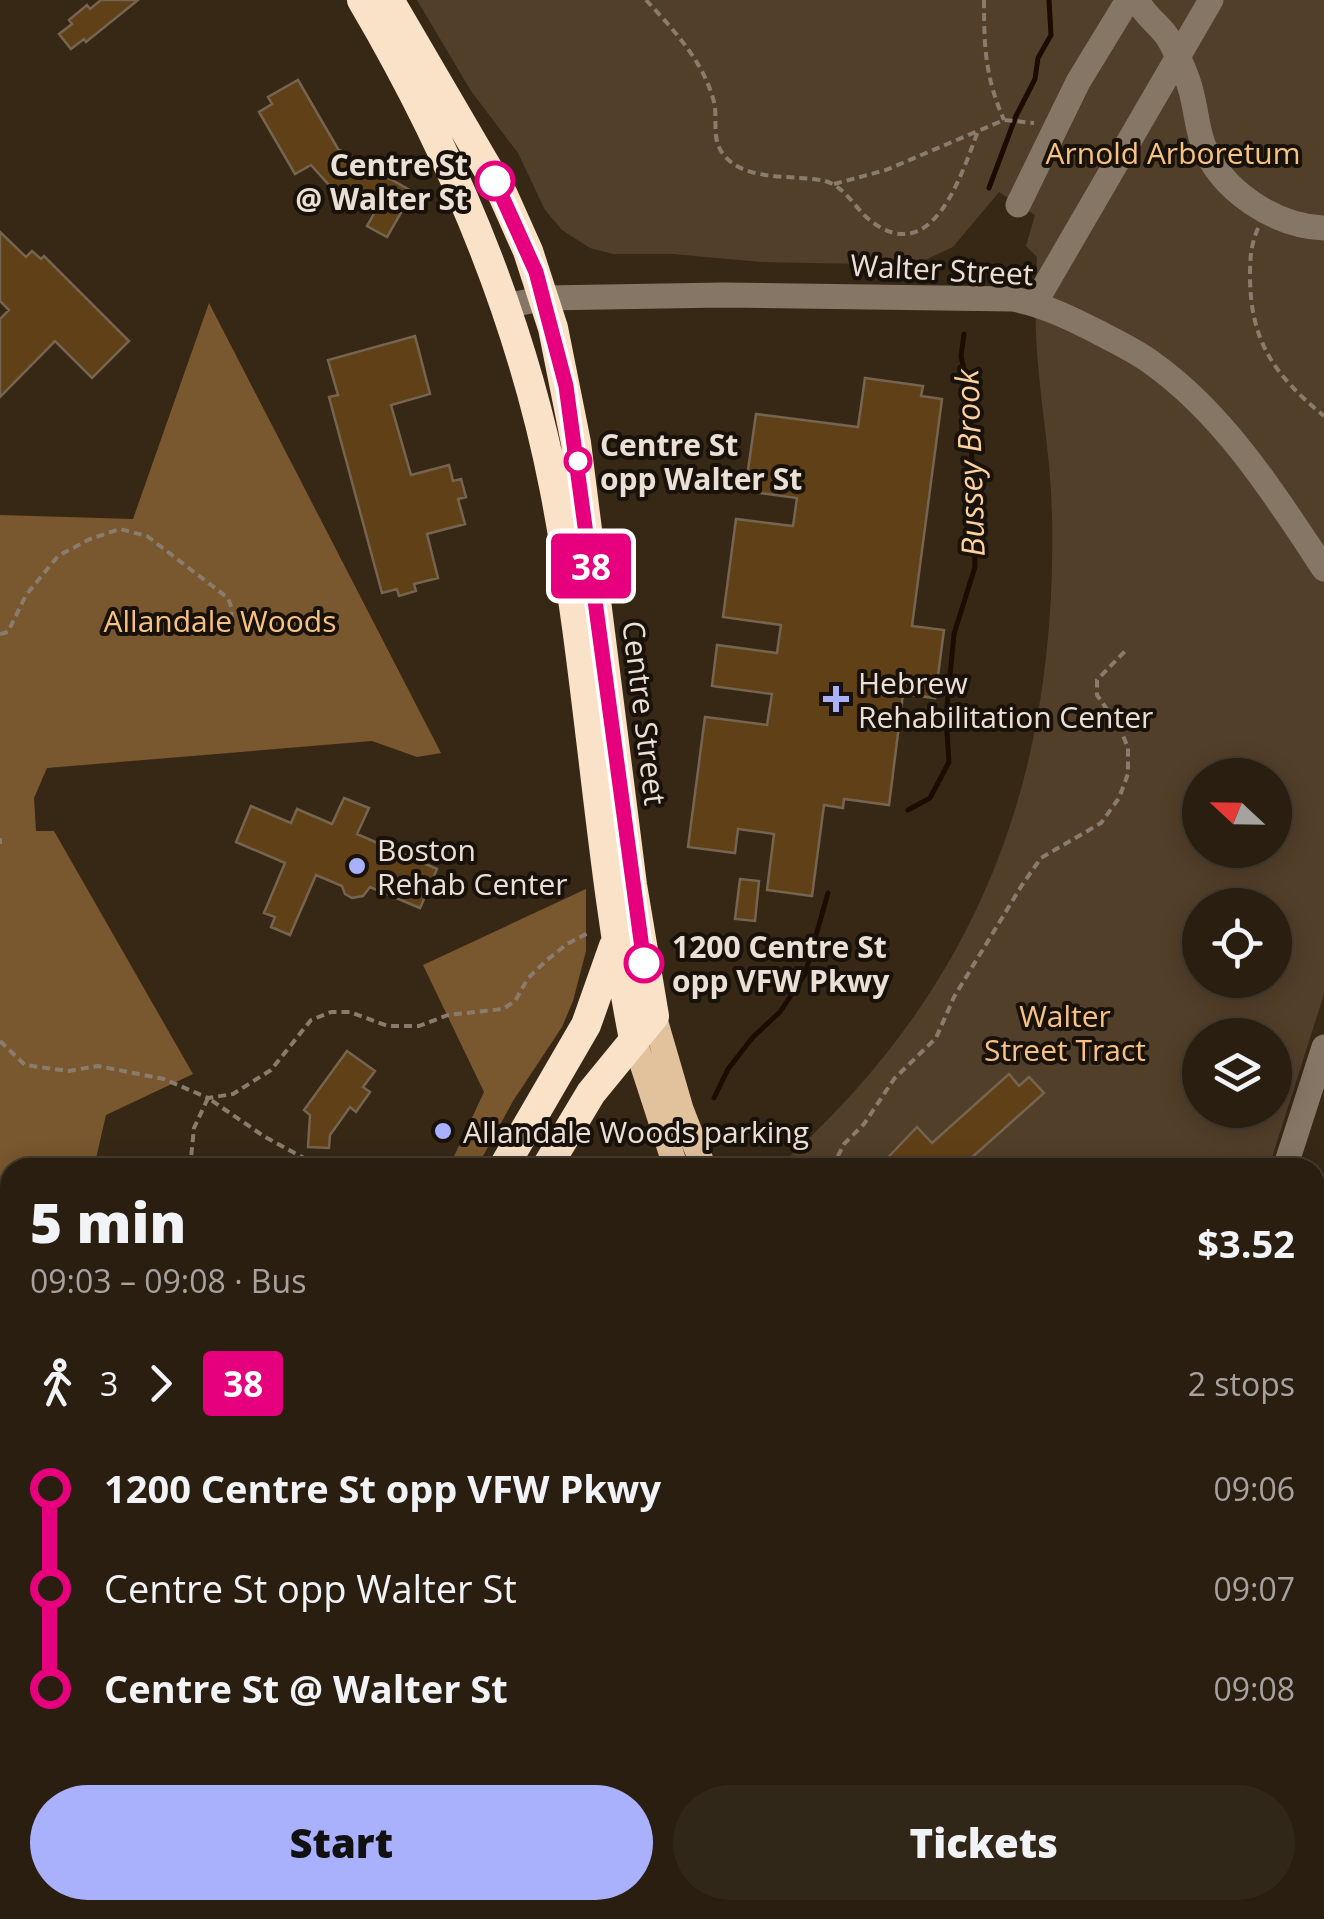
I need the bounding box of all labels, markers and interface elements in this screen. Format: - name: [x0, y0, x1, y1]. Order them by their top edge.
- park label: Arnold Arboretum: [1046, 132, 1301, 173]
- place label: Centre St @ Walter St: [295, 144, 468, 219]
- marker: Centre St @ Walter St: [476, 162, 514, 200]
- street label: Walter Street: [849, 244, 1035, 294]
- water label: Bussey Brook: [944, 367, 994, 558]
- place label: Centre St opp Walter St: [600, 424, 802, 499]
- marker: Centre St opp Walter St: [565, 448, 591, 474]
- line badge: 38: [546, 534, 636, 598]
- text: 38: [571, 543, 611, 590]
- park label: Allandale Woods: [104, 600, 336, 641]
- street label: Centre Street: [613, 618, 677, 808]
- place label: Hebrew Rehabilitation Center: [858, 662, 1153, 737]
- marker: Hebrew Rehabilitation Center: [823, 686, 849, 712]
- north arrow: [1182, 758, 1292, 868]
- map controls: [1182, 758, 1292, 1128]
- place label: Boston Rehab Center: [377, 829, 568, 904]
- marker: Boston Rehab Center: [346, 855, 368, 877]
- button: locate: [1182, 888, 1292, 998]
- place label: 1200 Centre St opp VFW Pkwy: [672, 926, 890, 1001]
- marker: 1200 Centre St opp VFW Pkwy: [625, 944, 663, 982]
- park label: Walter Street Tract: [984, 995, 1146, 1070]
- button: layers: [1182, 1018, 1292, 1128]
- place label: Allandale Woods parking: [463, 1111, 809, 1152]
- marker: Allandale Woods parking: [432, 1120, 454, 1142]
- text: 5 min: [30, 1184, 186, 1259]
- text: $3.52: [1197, 1217, 1295, 1269]
- text: 09:03 – 09:08 · Bus: [30, 1259, 306, 1302]
- icon: walk: [30, 1356, 85, 1411]
- icon: forward: [133, 1356, 188, 1411]
- text: 38: [223, 1360, 263, 1407]
- text: 3: [100, 1362, 118, 1405]
- text: 2 stops: [1188, 1362, 1295, 1405]
- text: 1200 Centre St opp VFW Pkwy: [104, 1462, 661, 1514]
- text: 09:06: [1213, 1467, 1295, 1510]
- text: Centre St opp Walter St: [104, 1562, 517, 1614]
- text: 09:07: [1213, 1567, 1295, 1610]
- text: Centre St @ Walter St: [104, 1662, 508, 1714]
- text: 09:08: [1213, 1667, 1295, 1710]
- button: Start: [30, 1785, 653, 1900]
- button: Tickets: [673, 1785, 1295, 1900]

